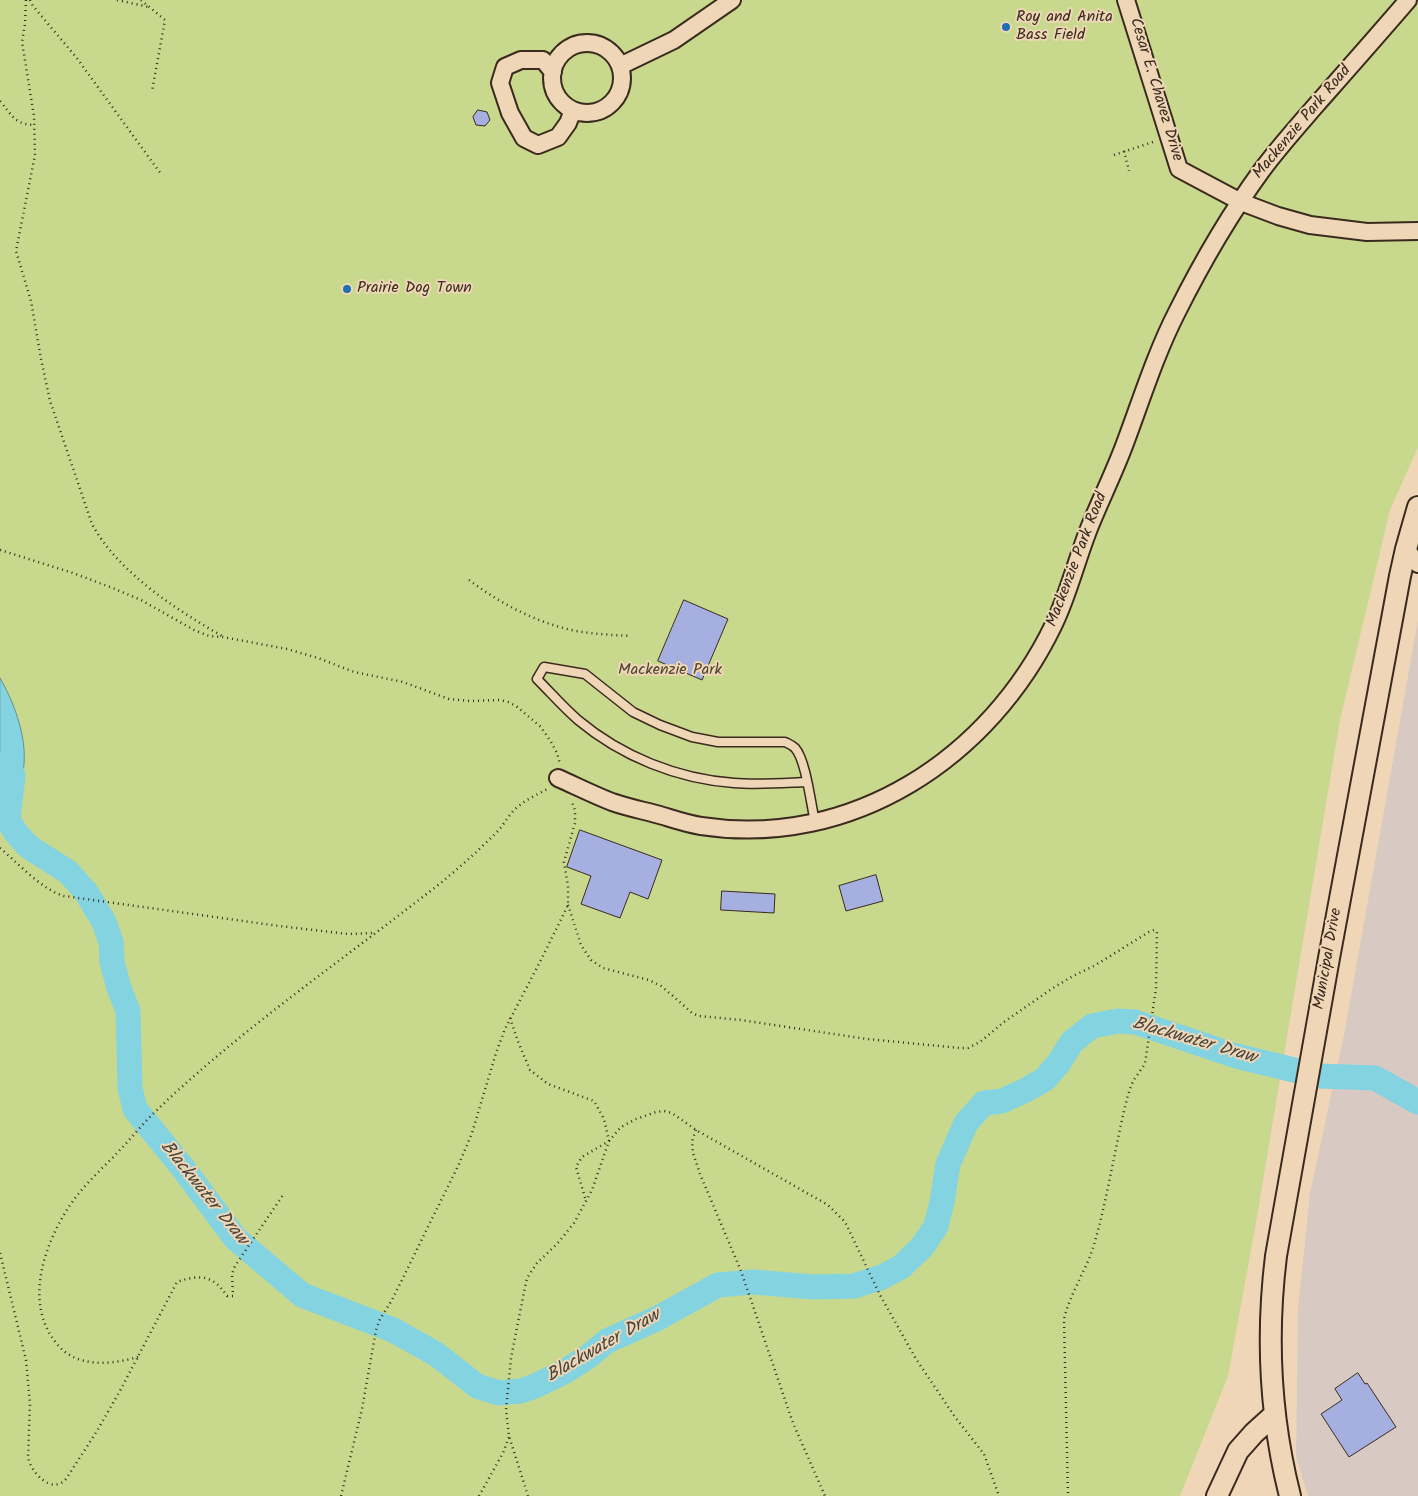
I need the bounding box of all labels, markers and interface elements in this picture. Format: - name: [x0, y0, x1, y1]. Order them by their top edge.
- place label: Roy and Anita Bass Field: [1016, 8, 1113, 46]
- street label: Cesar E. Chavez Drive: [1124, 16, 1186, 164]
- marker: Roy and Anita Bass Field: [1000, 21, 1012, 33]
- street label: Mackenzie Park Road: [1250, 62, 1356, 184]
- place label: Prairie Dog Town: [357, 279, 472, 299]
- marker: Prairie Dog Town: [341, 283, 353, 295]
- street label: Mackenzie Park Road: [1044, 490, 1112, 630]
- park label: Mackenzie Park: [618, 661, 722, 681]
- street label: Municipal Drive: [1311, 907, 1347, 1011]
- water label: Blackwater Draw: [1130, 1014, 1258, 1070]
- water label: Blackwater Draw: [154, 1138, 252, 1250]
- water label: Blackwater Draw: [543, 1306, 665, 1388]

